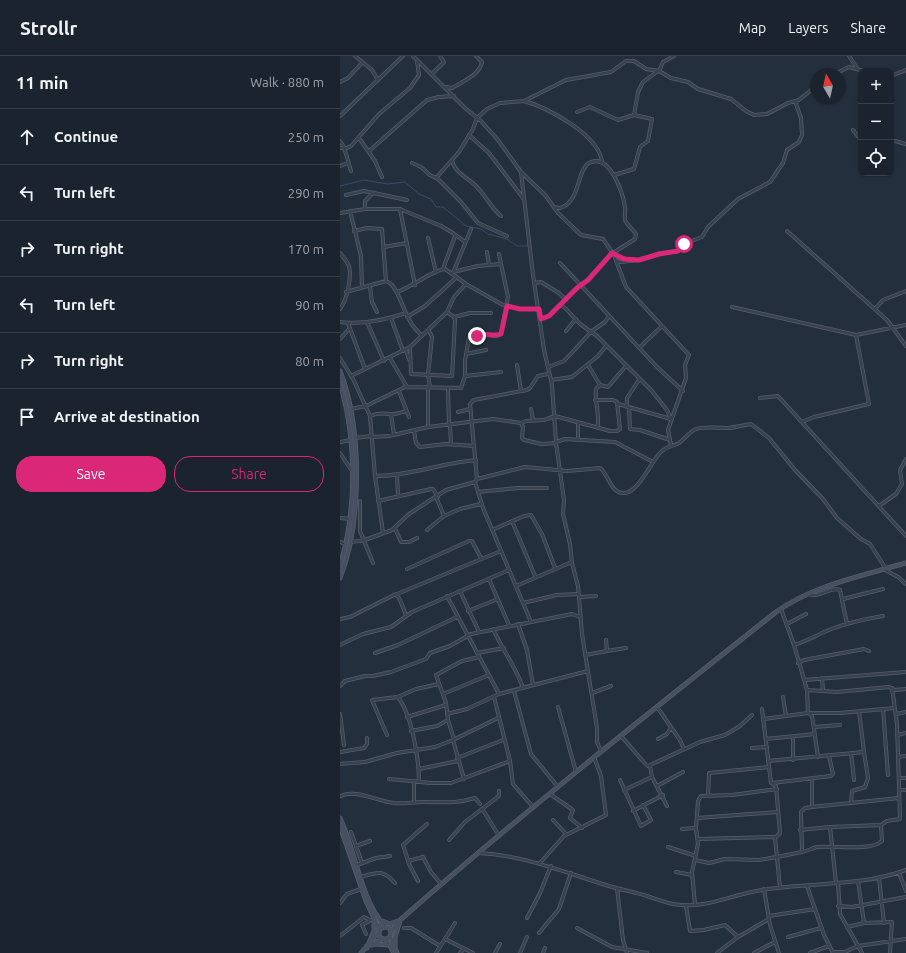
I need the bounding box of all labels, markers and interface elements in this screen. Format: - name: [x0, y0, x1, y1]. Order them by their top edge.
- text: Strollr: [20, 17, 77, 39]
- text: Map: [739, 20, 766, 36]
- text: Layers: [788, 20, 828, 36]
- text: Share: [850, 20, 886, 36]
- north arrow: [810, 68, 846, 104]
- map controls: [858, 68, 894, 176]
- button: +: [858, 68, 894, 104]
- text: 11 min: [16, 73, 69, 92]
- text: Walk · 880 m: [250, 75, 324, 89]
- button: −: [858, 104, 894, 140]
- icon: ahead: [16, 126, 38, 148]
- text: Continue: [54, 128, 118, 145]
- text: 250 m: [288, 130, 324, 144]
- button: locate: [858, 140, 894, 176]
- icon: left: [16, 182, 38, 204]
- text: Turn left: [54, 184, 115, 201]
- text: 290 m: [288, 186, 324, 200]
- route start: [675, 235, 693, 253]
- icon: right: [16, 238, 38, 260]
- text: Turn right: [54, 240, 124, 257]
- text: 170 m: [288, 242, 324, 256]
- icon: left: [16, 294, 38, 316]
- text: Turn left: [54, 296, 115, 313]
- text: 90 m: [295, 298, 324, 312]
- route end: [468, 327, 486, 345]
- icon: right: [16, 350, 38, 372]
- text: Turn right: [54, 352, 124, 369]
- text: 80 m: [295, 354, 324, 368]
- icon: arrive: [16, 406, 38, 428]
- text: Arrive at destination: [54, 408, 200, 425]
- button: Save: [16, 456, 166, 492]
- button: Share: [174, 456, 324, 492]

